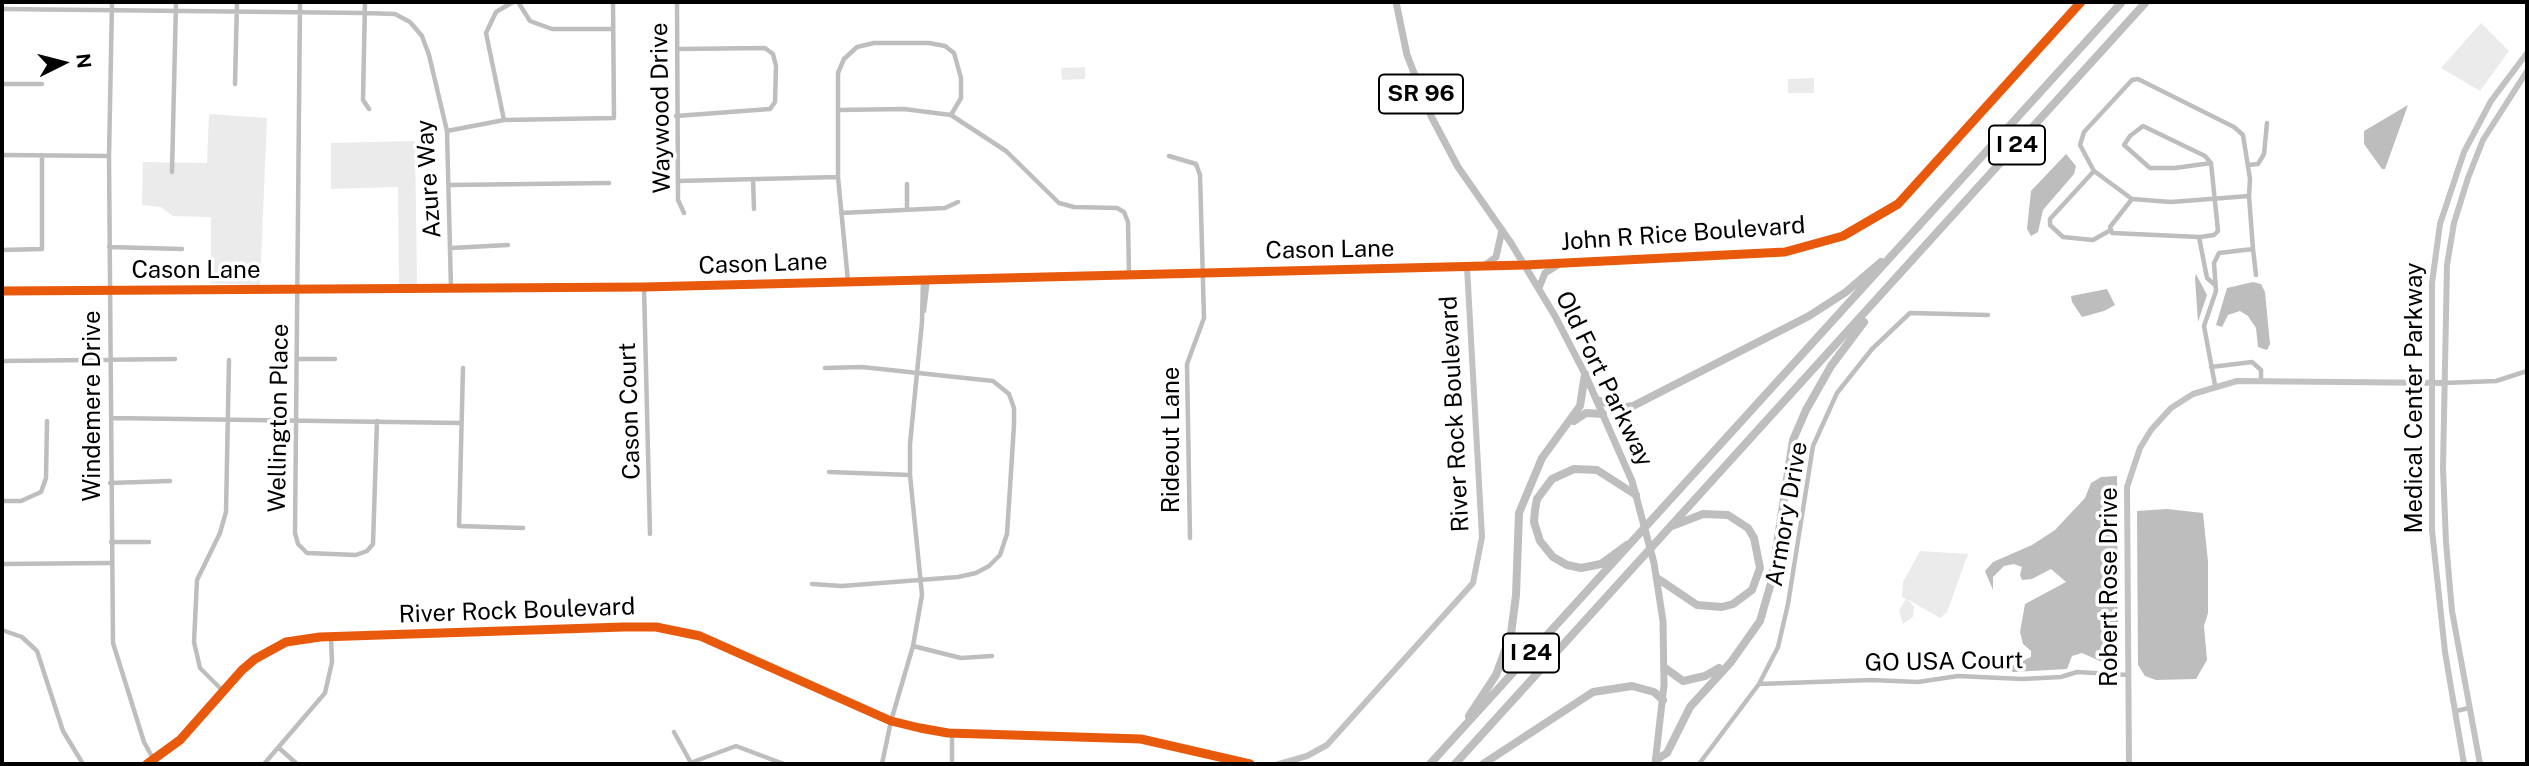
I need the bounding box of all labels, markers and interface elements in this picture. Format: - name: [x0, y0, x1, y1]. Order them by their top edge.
- street label: Waywood Drive: [645, 22, 677, 194]
- north arrow: [28, 28, 98, 98]
- text: N: [72, 52, 96, 69]
- road number: SR 96: [1379, 74, 1463, 114]
- street label: Azure Way: [410, 119, 448, 239]
- road number: I 24: [1989, 126, 2045, 164]
- street label: John R Rice Boulevard: [1560, 211, 1806, 257]
- street label: Cason Lane: [1265, 234, 1395, 266]
- street label: Cason Lane: [698, 247, 828, 281]
- street label: Cason Lane: [131, 257, 261, 285]
- street label: Medical Center Parkway: [2401, 262, 2429, 534]
- street label: Old Fort Parkway: [1549, 287, 1659, 471]
- street label: River Rock Boulevard: [1434, 295, 1476, 533]
- street label: Windemere Drive: [79, 310, 107, 502]
- street label: Wellington Place: [263, 323, 295, 513]
- street label: Cason Court: [613, 342, 647, 480]
- street label: Rideout Lane: [1158, 367, 1186, 513]
- street label: Armory Drive: [1760, 439, 1814, 589]
- street label: Robert Rose Drive: [2096, 487, 2124, 687]
- street label: River Rock Boulevard: [398, 592, 636, 630]
- road number: I 24: [1503, 634, 1559, 673]
- street label: GO USA Court: [1864, 646, 2024, 678]

